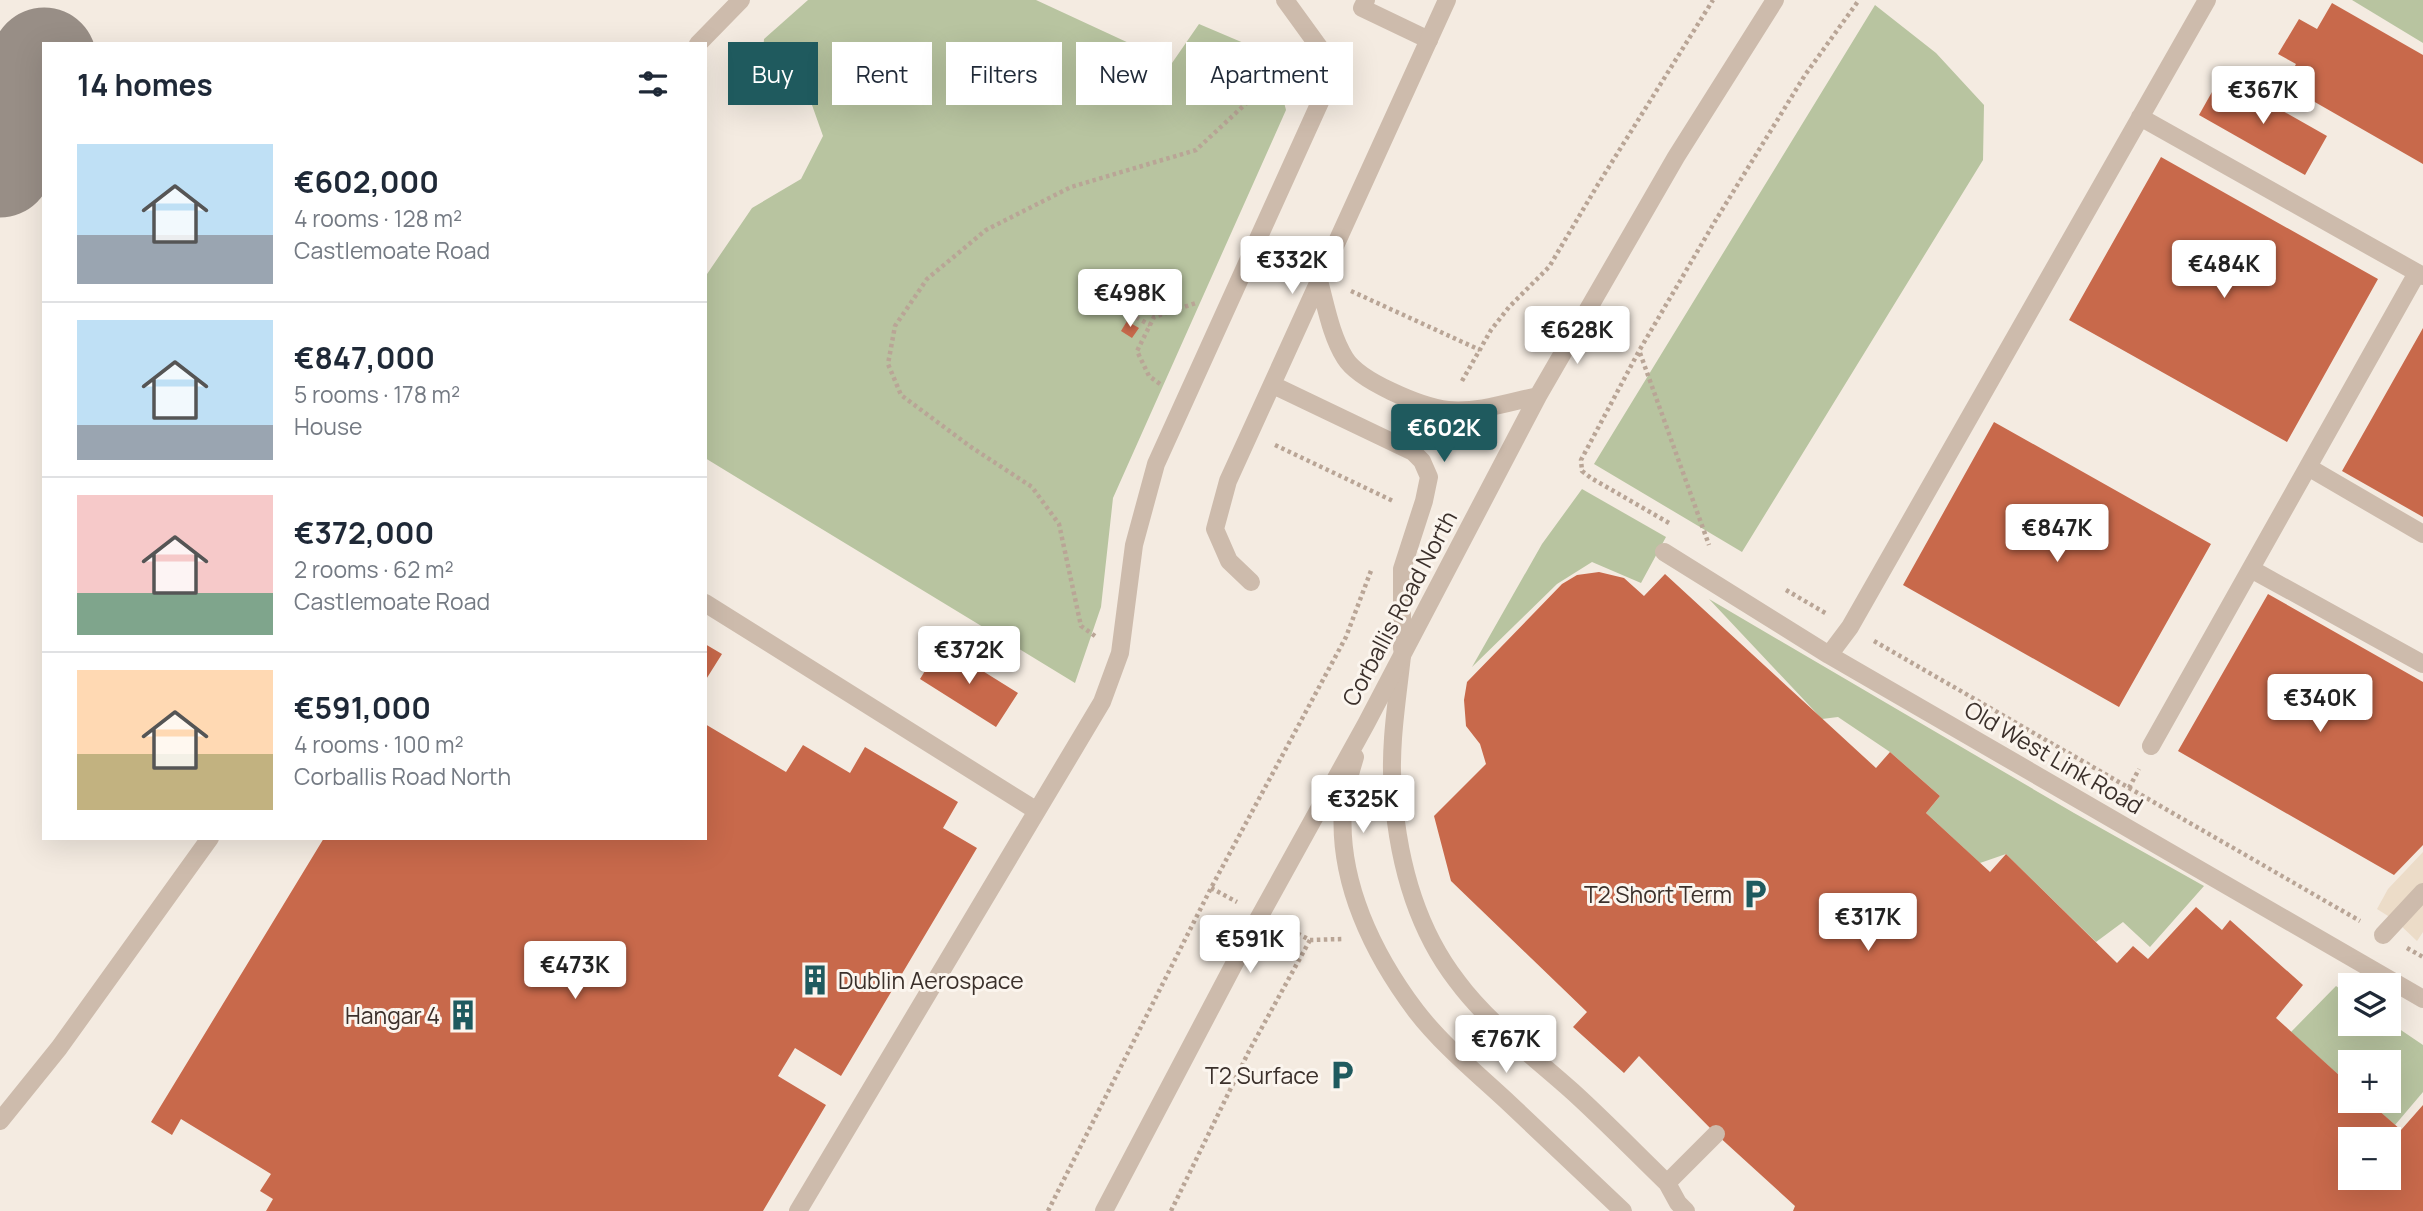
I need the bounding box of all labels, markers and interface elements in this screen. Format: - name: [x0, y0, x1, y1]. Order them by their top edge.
- chip: Buy: [728, 42, 818, 105]
- chip: Rent: [832, 42, 932, 105]
- chip: Filters: [946, 42, 1062, 105]
- chip: New: [1076, 42, 1172, 105]
- chip: Apartment: [1186, 42, 1353, 105]
- text: 14 homes: [77, 64, 213, 105]
- icon: filters: [634, 65, 672, 103]
- pin: €367K: [2214, 66, 2312, 126]
- text: €367K: [2228, 73, 2298, 105]
- text: €602,000: [294, 161, 439, 202]
- icon: home: [133, 172, 217, 256]
- text: 4 rooms · 128 m²: [294, 202, 462, 234]
- text: Castlemoate Road: [294, 234, 490, 266]
- pin: €332K: [1243, 236, 1341, 296]
- pin: €484K: [2175, 240, 2273, 300]
- text: €332K: [1256, 243, 1328, 275]
- text: €484K: [2188, 247, 2260, 279]
- pin: €498K: [1081, 270, 1179, 329]
- text: €498K: [1094, 276, 1166, 308]
- pin: €628K: [1528, 306, 1626, 366]
- text: €628K: [1541, 313, 1613, 345]
- text: €847,000: [294, 337, 435, 378]
- icon: home: [133, 348, 217, 432]
- text: 5 rooms · 178 m²: [294, 378, 460, 410]
- pin: €602K: [1395, 405, 1493, 464]
- text: House: [294, 410, 363, 442]
- text: €602K: [1407, 411, 1481, 443]
- pin: €847K: [2008, 504, 2106, 564]
- street label: Corballis Road North: [1334, 505, 1464, 711]
- text: €847K: [2022, 511, 2092, 543]
- text: €372,000: [294, 512, 434, 553]
- icon: home: [133, 523, 217, 607]
- text: 2 rooms · 62 m²: [294, 553, 454, 585]
- text: Castlemoate Road: [294, 585, 490, 617]
- pin: €372K: [920, 626, 1018, 686]
- text: €372K: [934, 633, 1004, 665]
- pin: €340K: [2271, 674, 2369, 734]
- text: €340K: [2283, 681, 2357, 713]
- text: €591,000: [294, 687, 431, 728]
- street label: Old West Link Road: [1959, 693, 2149, 821]
- icon: home: [133, 698, 217, 782]
- text: 4 rooms · 100 m²: [294, 728, 464, 760]
- text: Corballis Road North: [294, 760, 511, 792]
- pin: €325K: [1314, 776, 1412, 835]
- text: €325K: [1327, 782, 1399, 814]
- parking icon: T2 Short Term: [1738, 877, 1772, 911]
- place label: T2 Short Term: [1584, 878, 1732, 910]
- pin: €317K: [1819, 894, 1917, 953]
- text: €317K: [1835, 900, 1901, 932]
- pin: €591K: [1201, 916, 1299, 975]
- text: €591K: [1216, 922, 1284, 954]
- pin: €473K: [526, 942, 624, 1001]
- text: €473K: [540, 948, 610, 980]
- building icon: Dublin Aerospace: [798, 963, 832, 997]
- place label: Dublin Aerospace: [838, 964, 1024, 996]
- map controls: [2338, 973, 2401, 1190]
- button: layers: [2338, 973, 2401, 1036]
- building icon: Hangar 4: [446, 998, 480, 1032]
- place label: Hangar 4: [345, 999, 440, 1031]
- pin: €767K: [1457, 1016, 1555, 1075]
- text: €767K: [1471, 1022, 1541, 1054]
- button: +: [2338, 1050, 2401, 1113]
- parking icon: T2 Surface: [1325, 1058, 1359, 1092]
- place label: T2 Surface: [1205, 1059, 1319, 1091]
- button: −: [2338, 1127, 2401, 1190]

